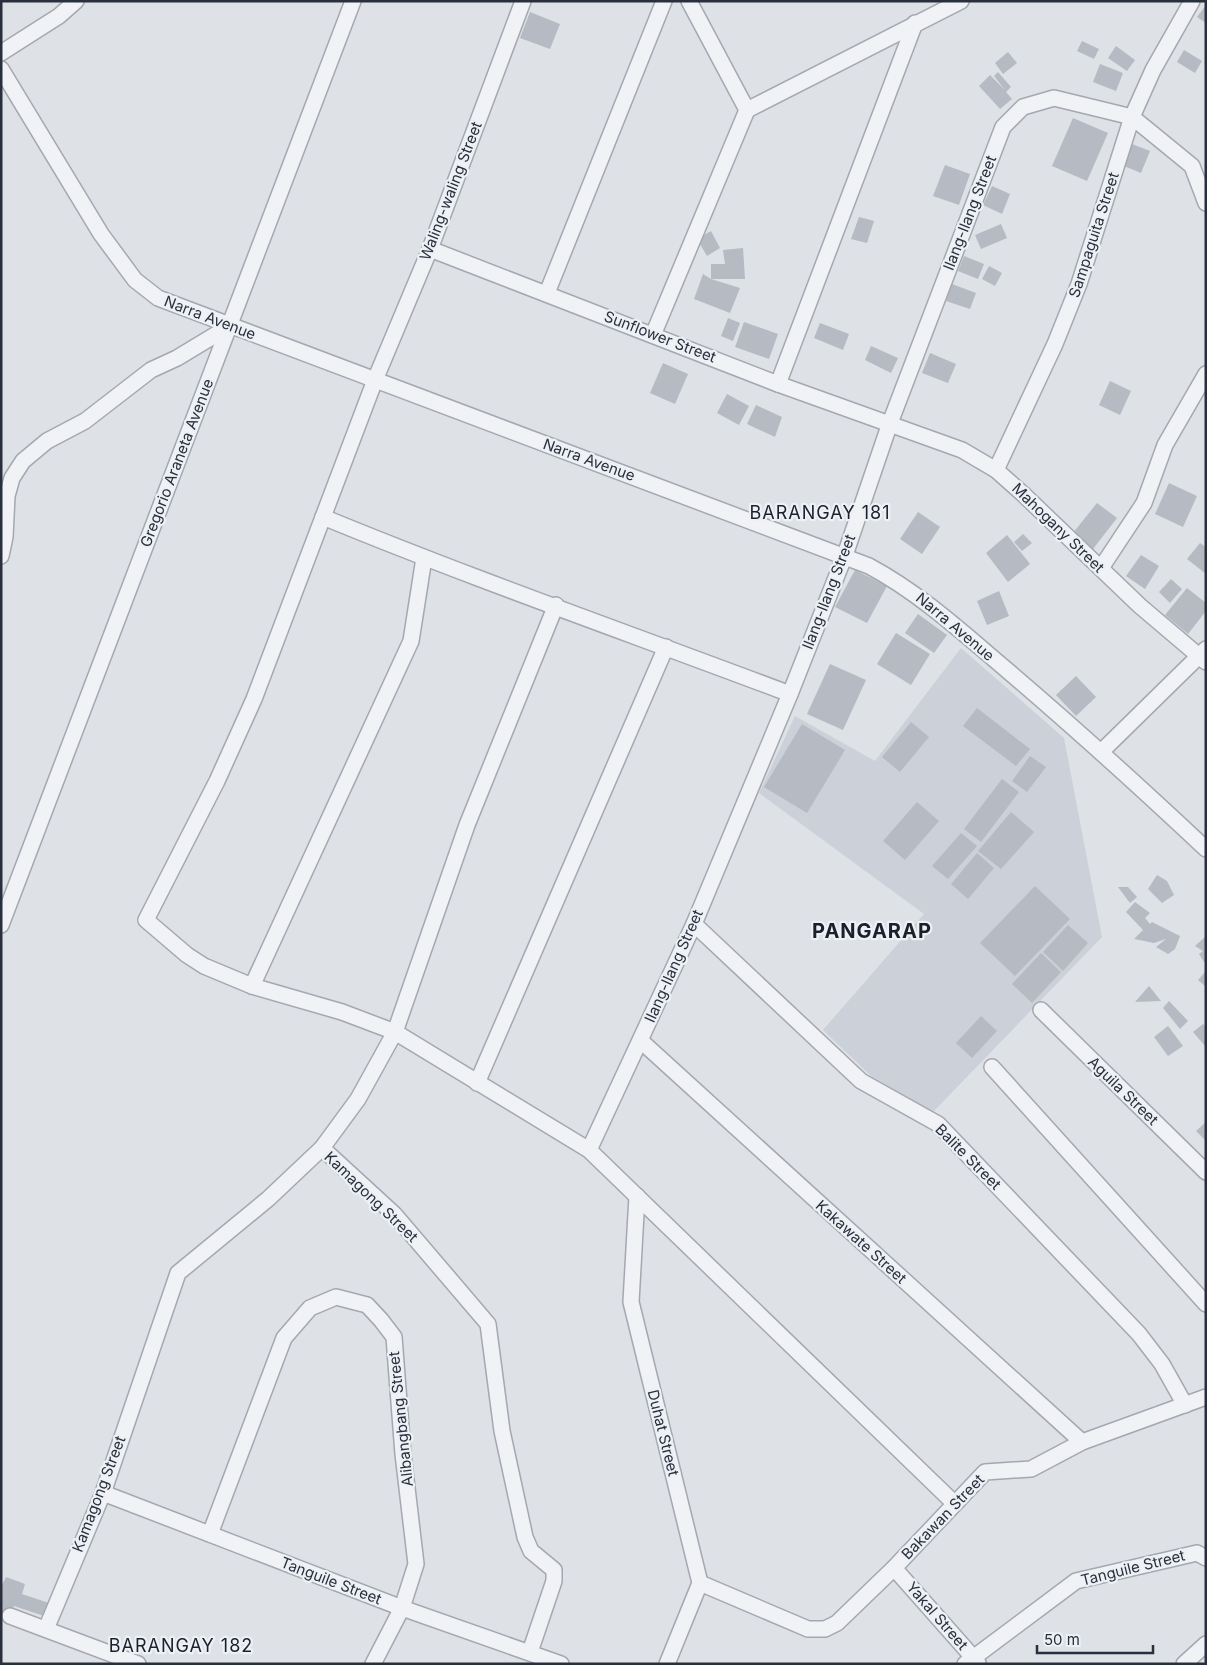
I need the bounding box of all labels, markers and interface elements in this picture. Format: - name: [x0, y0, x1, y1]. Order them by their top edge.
- street label: Waling-waling Street: [415, 119, 486, 263]
- street label: Ilang-Ilang Street: [939, 153, 1000, 273]
- street label: Sampaguita Street: [1064, 170, 1123, 300]
- street label: Narra Avenue: [162, 291, 259, 344]
- street label: Sunflower Street: [602, 306, 719, 367]
- street label: Gregorio Araneta Avenue: [136, 376, 217, 550]
- street label: Narra Avenue: [541, 434, 638, 485]
- street label: Mahogany Street: [1008, 479, 1109, 577]
- district label: BARANGAY 181: [750, 502, 890, 523]
- street label: Ilang-Ilang Street: [798, 532, 859, 652]
- street label: Narra Avenue: [912, 588, 998, 665]
- street label: Ilang-Ilang Street: [640, 906, 707, 1025]
- district label: PANGARAP: [812, 919, 932, 943]
- street label: Aguila Street: [1084, 1052, 1163, 1129]
- street label: Balite Street: [931, 1120, 1005, 1194]
- street label: Kamagong Street: [321, 1147, 422, 1246]
- street label: Kakawate Street: [812, 1196, 911, 1288]
- street label: Alibangbang Street: [384, 1350, 417, 1488]
- street label: Duhat Street: [644, 1388, 683, 1478]
- street label: Kamagong Street: [68, 1433, 129, 1555]
- street label: Bakawan Street: [897, 1470, 988, 1563]
- street label: Tanguile Street: [1079, 1545, 1187, 1590]
- street label: Tanguile Street: [278, 1553, 384, 1609]
- street label: Yakal Street: [903, 1578, 972, 1654]
- scale bar: [1037, 1622, 1153, 1654]
- text: 50 m: [1044, 1630, 1080, 1649]
- district label: BARANGAY 182: [109, 1635, 253, 1656]

